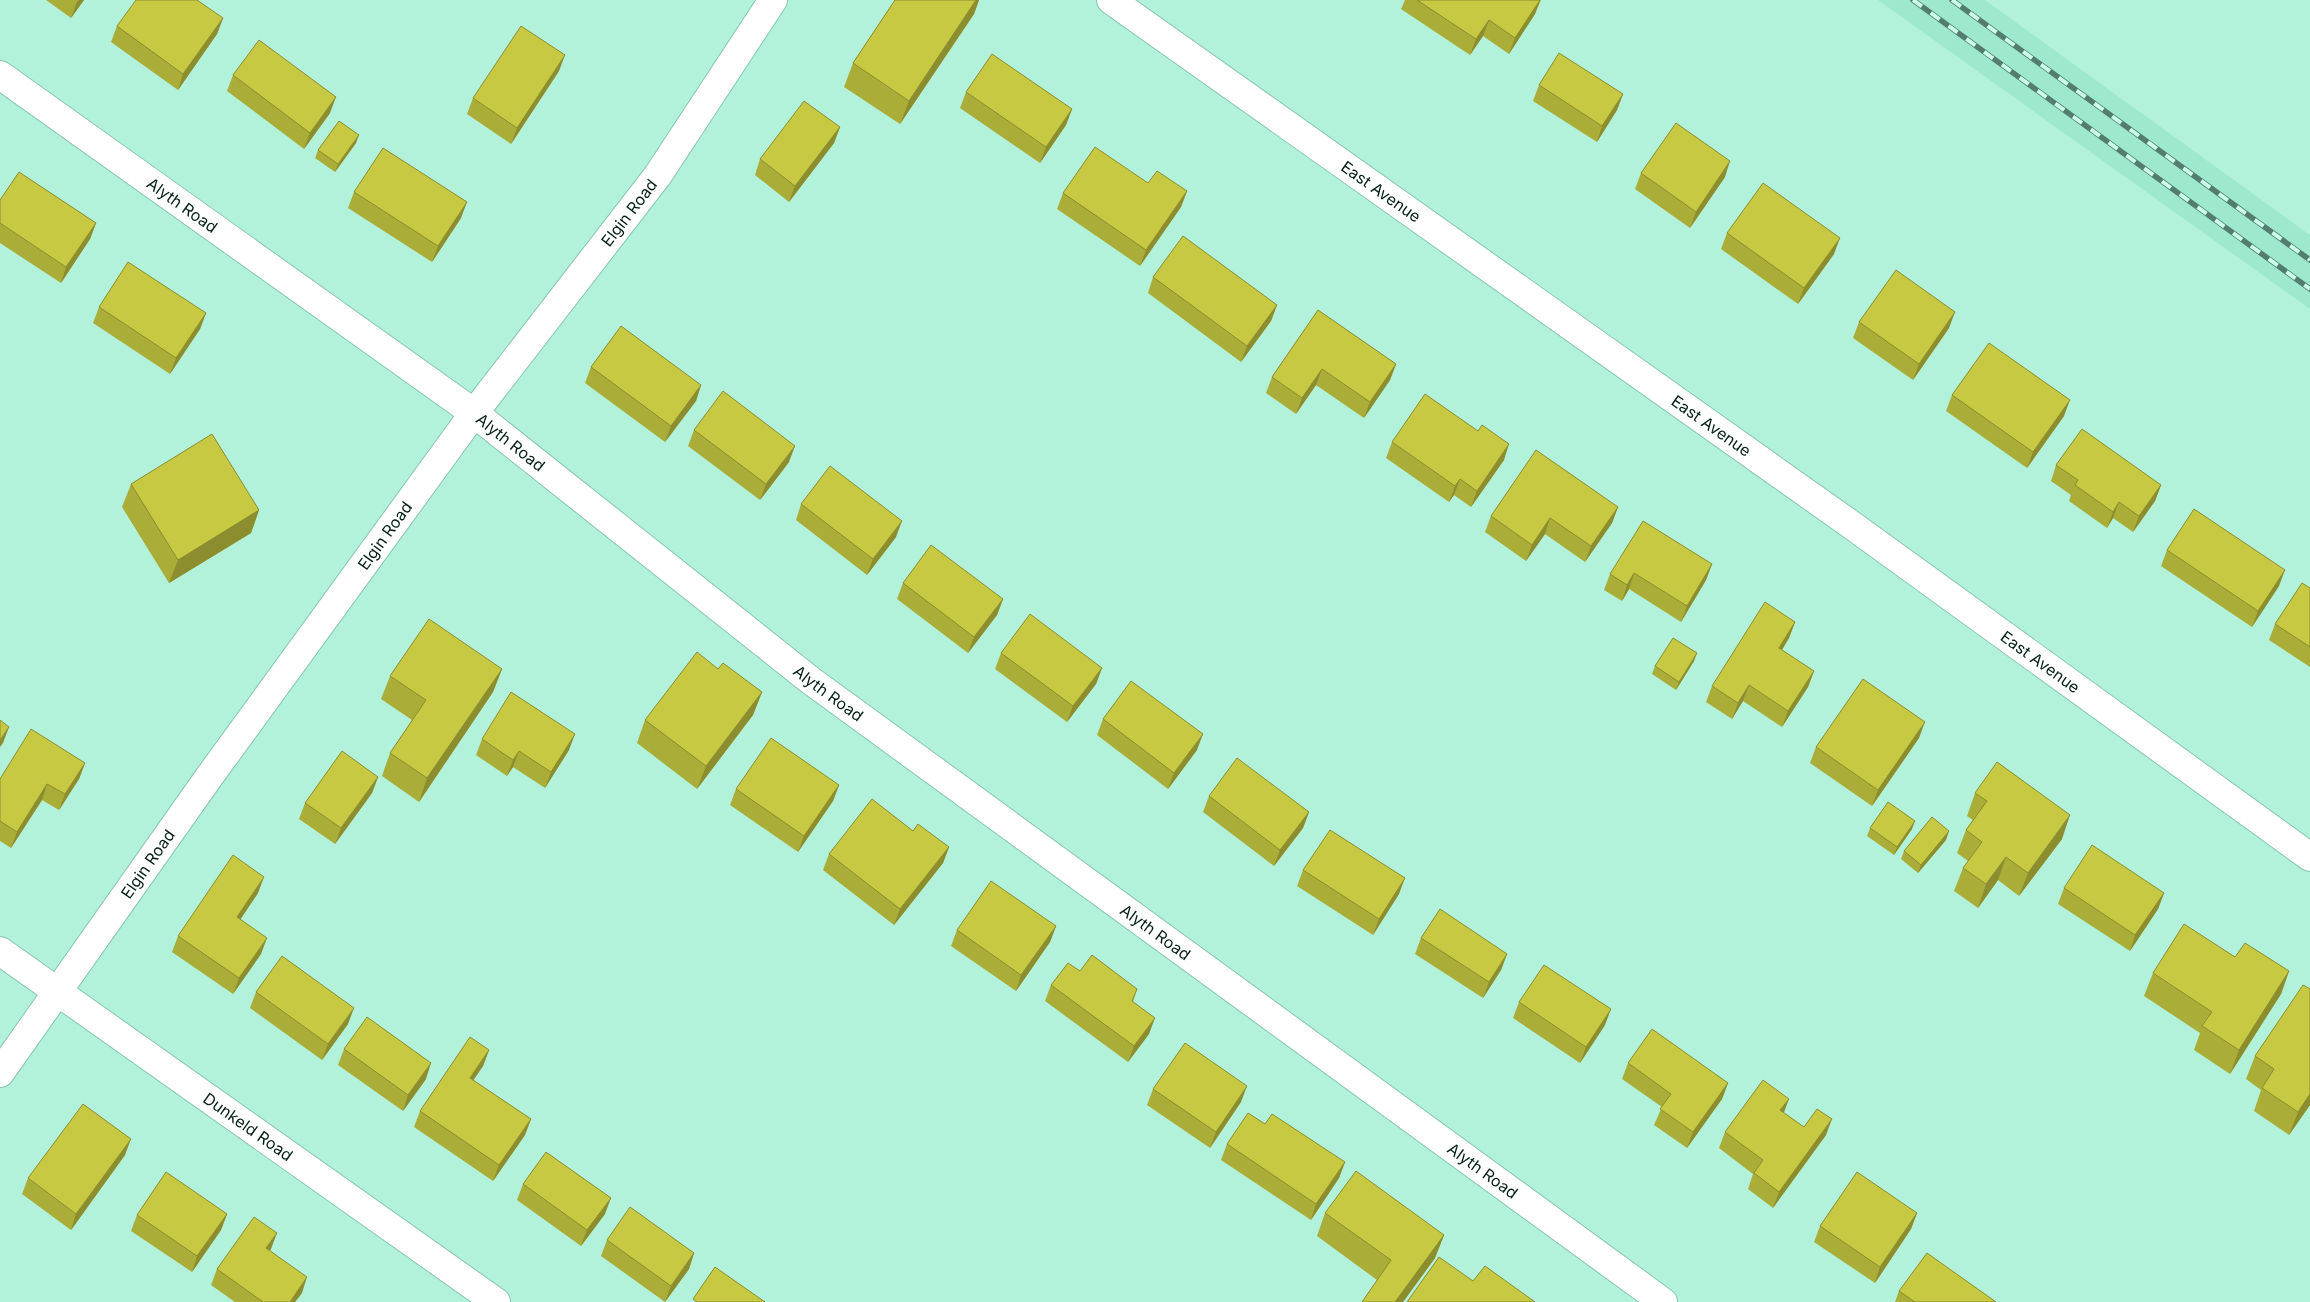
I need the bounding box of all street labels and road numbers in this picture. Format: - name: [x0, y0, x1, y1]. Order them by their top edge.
- street label: East Avenue: [1337, 156, 1425, 226]
- street label: Alyth Road: [143, 173, 222, 237]
- street label: Elgin Road: [597, 175, 661, 250]
- street label: East Avenue: [1668, 391, 1755, 461]
- street label: Alyth Road: [472, 409, 549, 475]
- street label: Elgin Road: [353, 497, 416, 574]
- street label: East Avenue: [1997, 626, 2084, 697]
- street label: Alyth Road: [789, 661, 867, 726]
- street label: Elgin Road: [116, 826, 179, 902]
- street label: Alyth Road: [1117, 900, 1195, 964]
- street label: Dunkeld Road: [200, 1088, 297, 1165]
- street label: Alyth Road: [1444, 1138, 1522, 1203]

